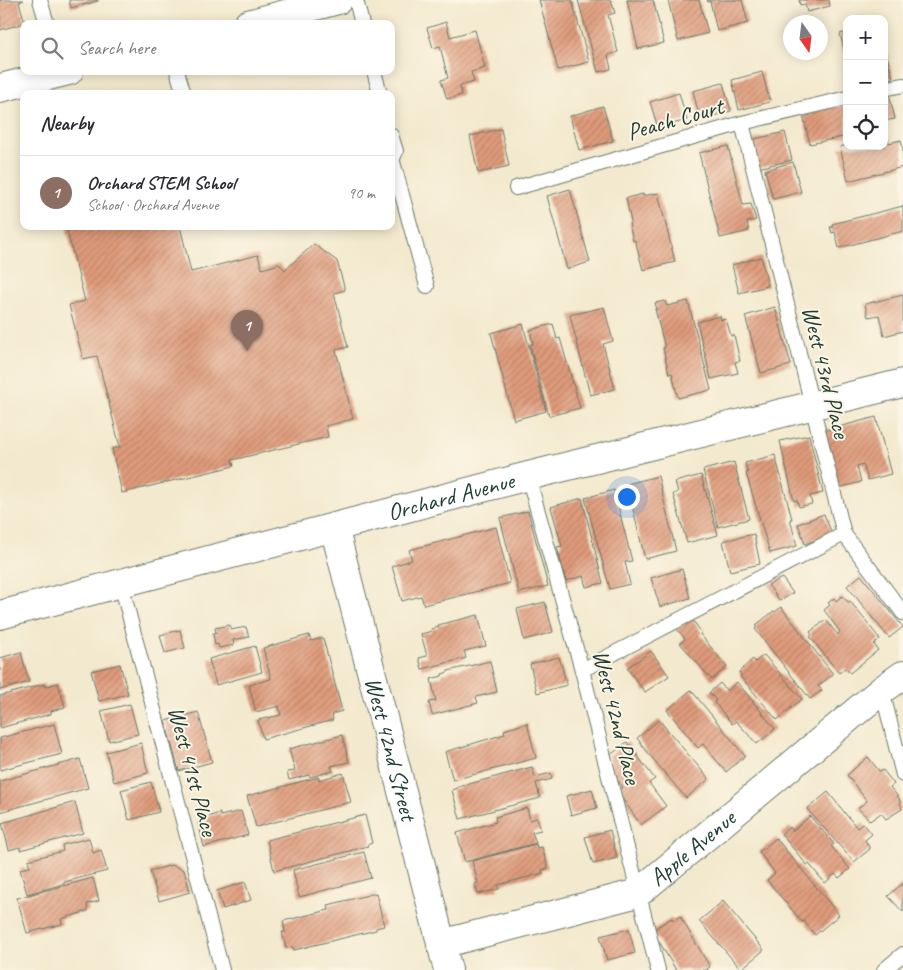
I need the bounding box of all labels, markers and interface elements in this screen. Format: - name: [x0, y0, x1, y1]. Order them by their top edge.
- north arrow: [783, 15, 828, 60]
- map controls: [843, 15, 888, 150]
- button: +: [843, 15, 888, 60]
- search box: [20, 20, 395, 75]
- icon: search: [38, 34, 66, 62]
- text: Search here: [78, 36, 155, 60]
- button: −: [843, 60, 888, 105]
- street label: Peach Court: [623, 90, 729, 147]
- button: locate: [843, 105, 888, 150]
- text: Nearby: [40, 110, 93, 136]
- text: Orchard STEM School: [87, 171, 235, 195]
- text: 1: [52, 183, 60, 203]
- text: 90 m: [348, 183, 375, 203]
- text: School · Orchard Avenue: [87, 195, 218, 215]
- street label: West 43rd Place: [795, 303, 857, 443]
- pin: 1: [231, 310, 263, 351]
- street label: Orchard Avenue: [384, 465, 519, 527]
- your location: [614, 484, 640, 510]
- street label: West 42nd Place: [586, 647, 649, 789]
- street label: West 42nd Street: [358, 674, 424, 826]
- street label: West 41st Place: [161, 703, 225, 841]
- street label: Apple Avenue: [643, 802, 743, 892]

